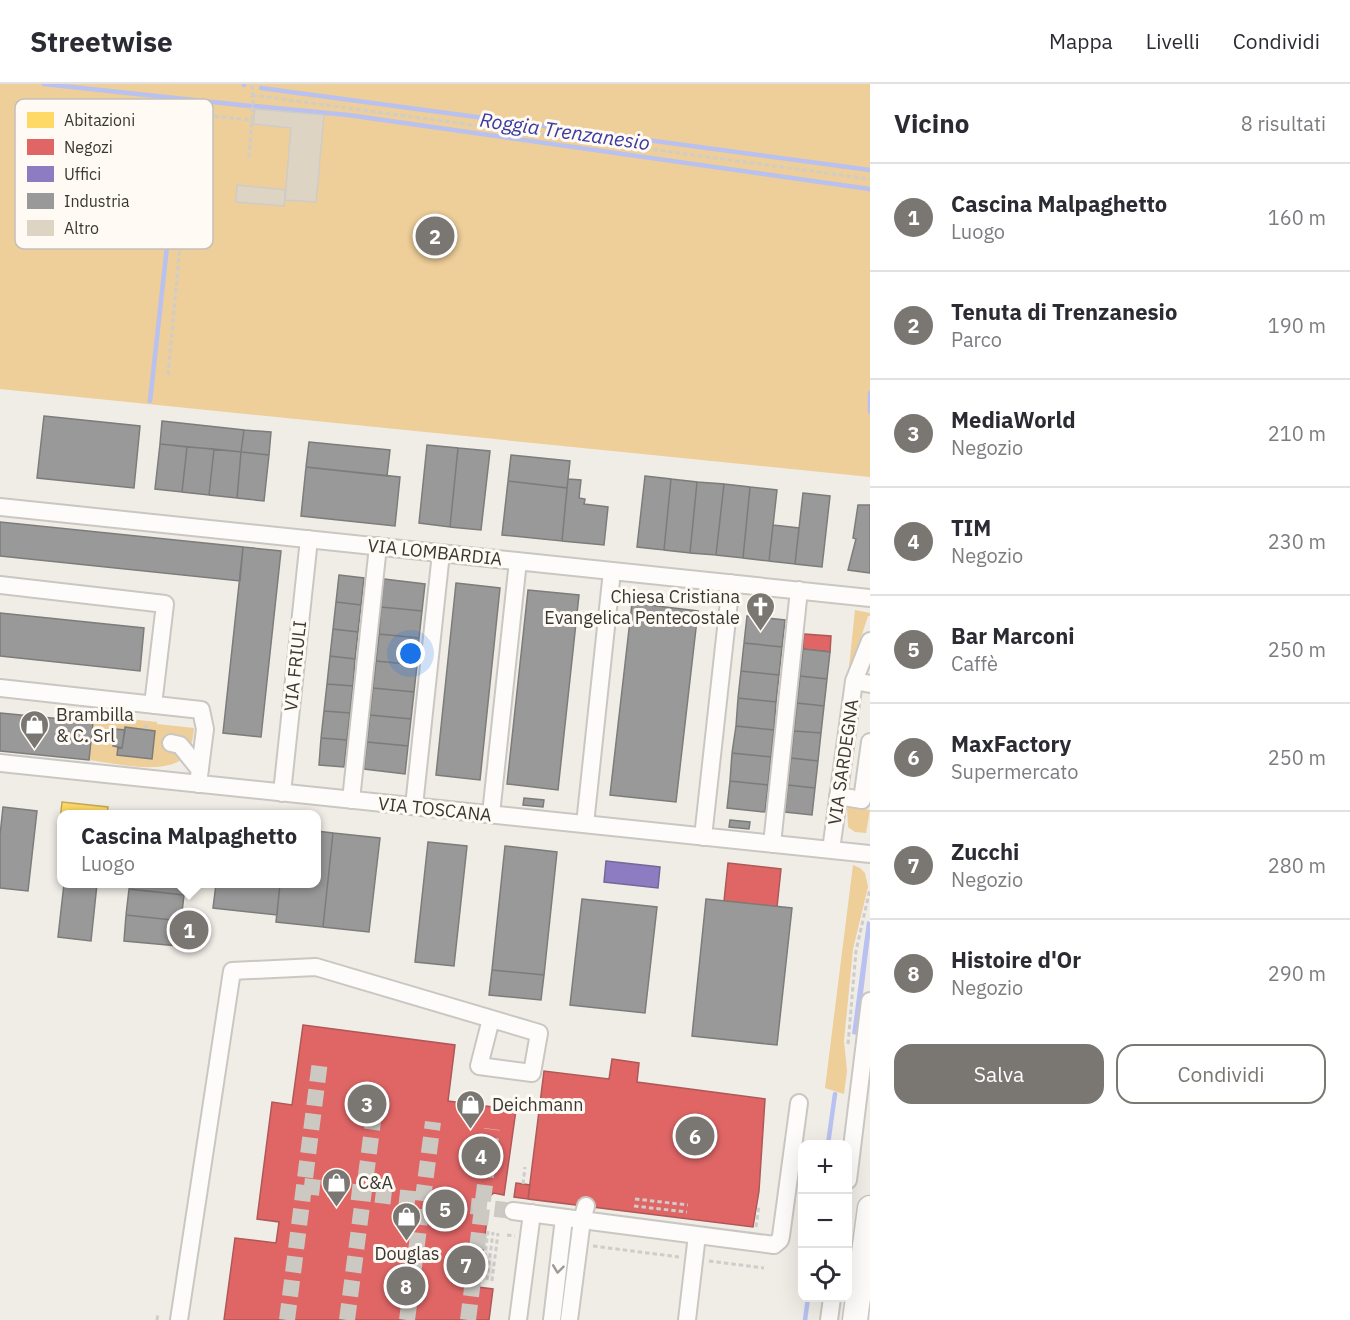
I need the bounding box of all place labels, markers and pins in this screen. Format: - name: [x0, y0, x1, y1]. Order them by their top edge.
- pin: 2: [416, 214, 454, 258]
- place label: Chiesa Cristiana Evangelica Pentecostale: [544, 585, 740, 629]
- church icon: Chiesa Cristiana Evangelica Pentecostale: [745, 590, 777, 632]
- place label: Brambilla & C. Srl: [56, 703, 134, 747]
- shop icon: Brambilla & C. Srl: [19, 708, 51, 750]
- pin: 1: [170, 908, 208, 952]
- pin: 3: [348, 1082, 386, 1126]
- shop icon: Deichmann: [455, 1088, 487, 1130]
- place label: Deichmann: [492, 1093, 584, 1116]
- pin: 6: [676, 1114, 714, 1158]
- pin: 4: [462, 1134, 500, 1178]
- shop icon: C&A: [321, 1166, 353, 1208]
- place label: C&A: [358, 1171, 394, 1194]
- pin: 5: [426, 1186, 464, 1232]
- shop icon: Douglas: [391, 1200, 423, 1242]
- place label: Douglas: [374, 1242, 440, 1265]
- pin: 7: [446, 1242, 486, 1288]
- pin: 8: [386, 1264, 426, 1308]

